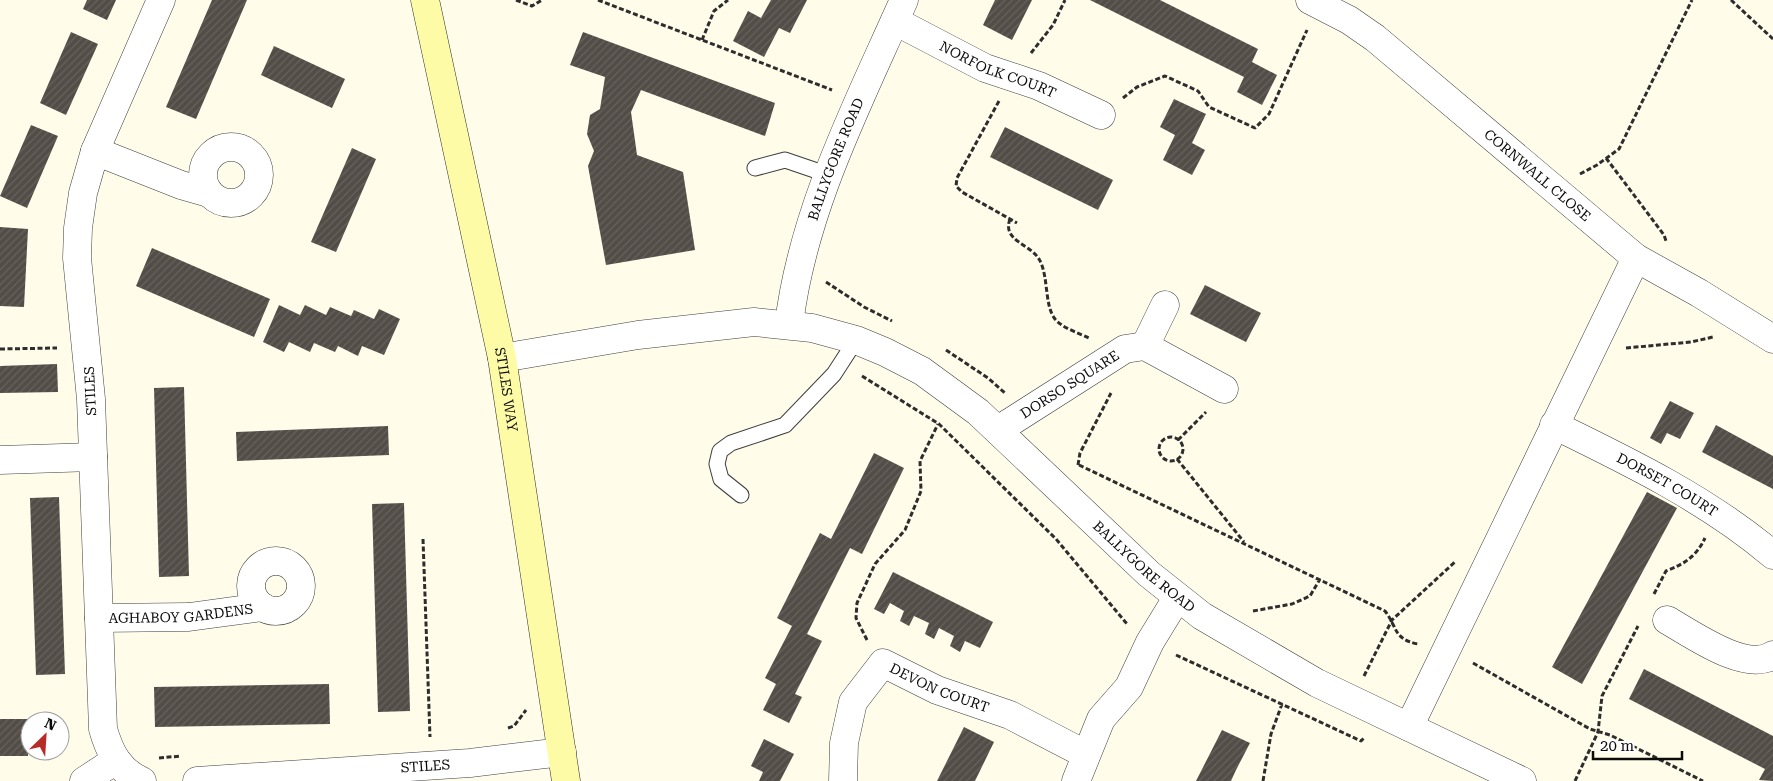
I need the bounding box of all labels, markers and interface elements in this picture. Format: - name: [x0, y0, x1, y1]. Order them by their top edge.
- street label: NORFOLK COURT: [937, 38, 1059, 101]
- street label: BALLYGORE ROAD: [805, 95, 867, 222]
- street label: CORNWALL CLOSE: [1481, 126, 1594, 224]
- street label: STILES WAY: [492, 346, 521, 433]
- street label: DORSO SQUARE: [1017, 347, 1122, 422]
- street label: STILES: [81, 366, 99, 416]
- street label: DORSET COURT: [1614, 449, 1721, 520]
- street label: BALLYGORE ROAD: [1090, 518, 1198, 616]
- street label: AGHABOY GARDENS: [108, 600, 254, 626]
- street label: DEVON COURT: [887, 660, 991, 715]
- north arrow: [20, 711, 70, 761]
- text: N: [42, 715, 59, 734]
- scale bar: [1593, 728, 1682, 760]
- text: 20 m: [1600, 737, 1635, 755]
- street label: STILES: [400, 756, 451, 776]

